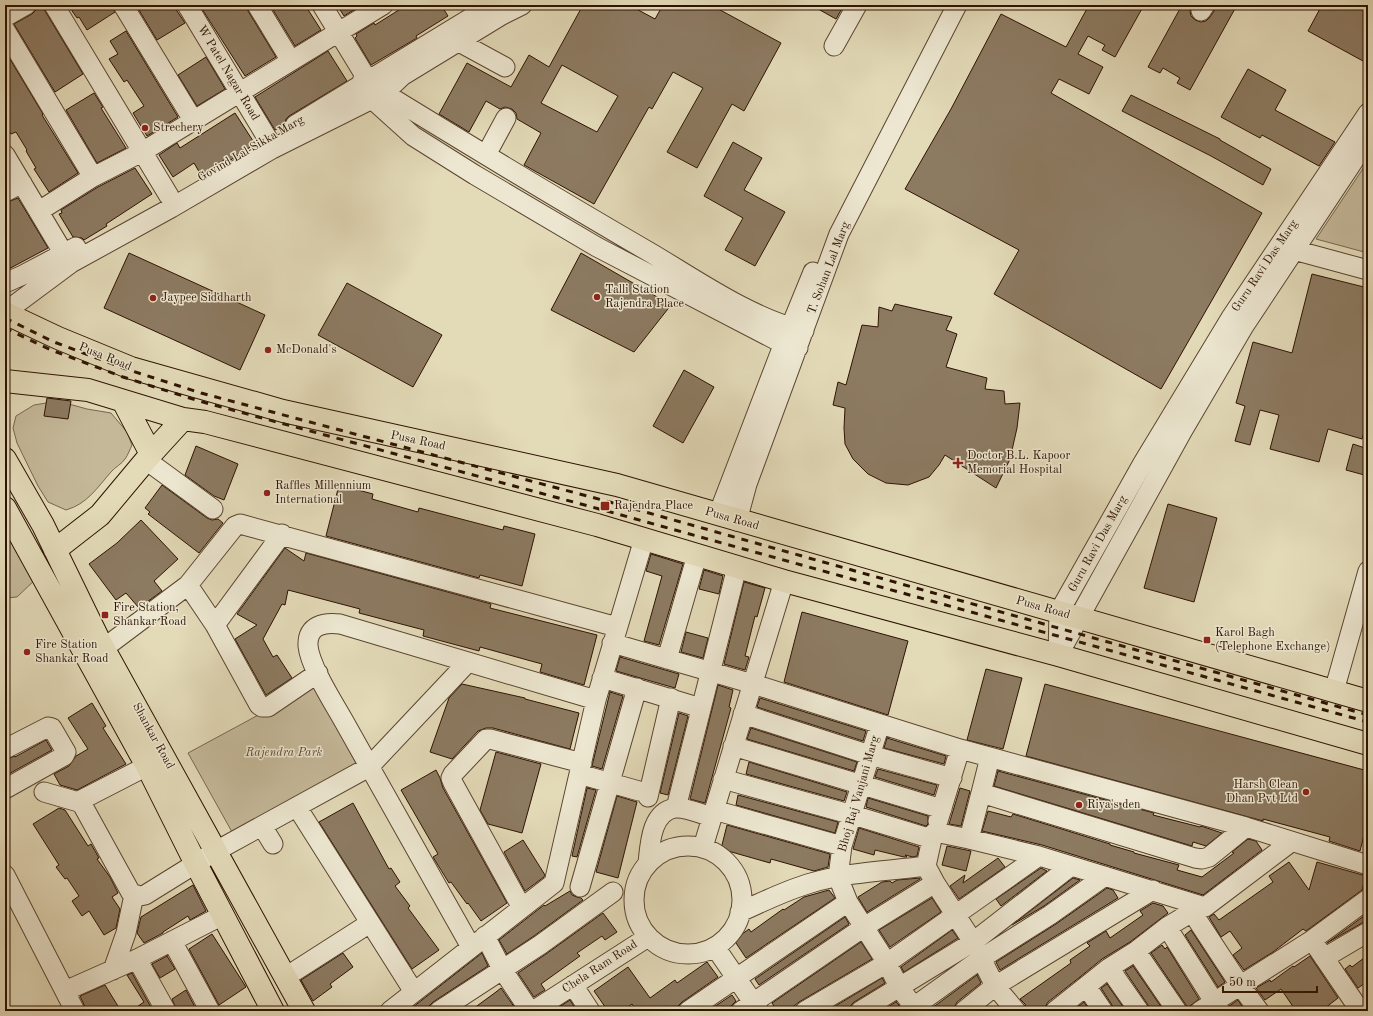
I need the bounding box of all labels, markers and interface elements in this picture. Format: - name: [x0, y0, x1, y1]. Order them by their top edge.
- street label: W Patel Nagar Road: [195, 23, 261, 123]
- street label: Govind Lal Sikka Marg: [196, 113, 306, 184]
- place label: Strechery: [153, 122, 204, 134]
- marker: Strechery: [140, 123, 150, 133]
- street label: Guru Ravi Das Marg: [1230, 217, 1300, 314]
- street label: T. Sohan Lal Marg: [806, 220, 852, 316]
- place label: Talli Station Rajendra Place: [605, 284, 684, 310]
- place label: Jaypee Siddharth: [161, 292, 252, 304]
- marker: Talli Station Rajendra Place: [592, 292, 602, 302]
- marker: Jaypee Siddharth: [148, 293, 158, 303]
- street label: Pusa Road: [77, 341, 133, 373]
- place label: McDonald's: [276, 344, 337, 356]
- marker: McDonald's: [263, 345, 273, 355]
- street label: Pusa Road: [389, 429, 447, 453]
- place label: Doctor B.L. Kapoor Memorial Hospital: [967, 450, 1070, 476]
- marker: Doctor B.L. Kapoor Memorial Hospital: [952, 457, 964, 469]
- place label: Raffles Millennium International: [275, 480, 372, 506]
- marker: Raffles Millennium International: [262, 488, 272, 498]
- street label: Guru Ravi Das Marg: [1067, 493, 1130, 594]
- marker: Rajendra Place: [599, 500, 611, 512]
- place label: Rajendra Place: [614, 500, 693, 512]
- street label: Pusa Road: [704, 506, 760, 532]
- street label: Pusa Road: [1015, 595, 1071, 621]
- place label: Fire Station, Shankar Road: [113, 602, 187, 628]
- marker: Fire Station, Shankar Road: [100, 610, 110, 620]
- place label: Karol Bagh (Telephone Exchange): [1215, 627, 1330, 653]
- marker: Karol Bagh (Telephone Exchange): [1202, 635, 1212, 645]
- place label: Fire Station Shankar Road: [35, 639, 109, 665]
- marker: Fire Station Shankar Road: [22, 647, 32, 657]
- street label: Shankar Road: [130, 701, 176, 771]
- street label: Bhoj Raj Vanjani Marg: [837, 734, 882, 854]
- park label: Rajendra Park: [245, 747, 323, 759]
- place label: Harsh Clean Dhan Pvt Ltd: [1226, 779, 1299, 805]
- marker: Harsh Clean Dhan Pvt Ltd: [1301, 787, 1311, 797]
- place label: Riya's den: [1087, 799, 1141, 811]
- marker: Riya's den: [1074, 800, 1084, 810]
- street label: Chela Ram Road: [560, 938, 640, 996]
- scale bar: [1223, 968, 1317, 994]
- text: 50 m: [1229, 976, 1256, 989]

